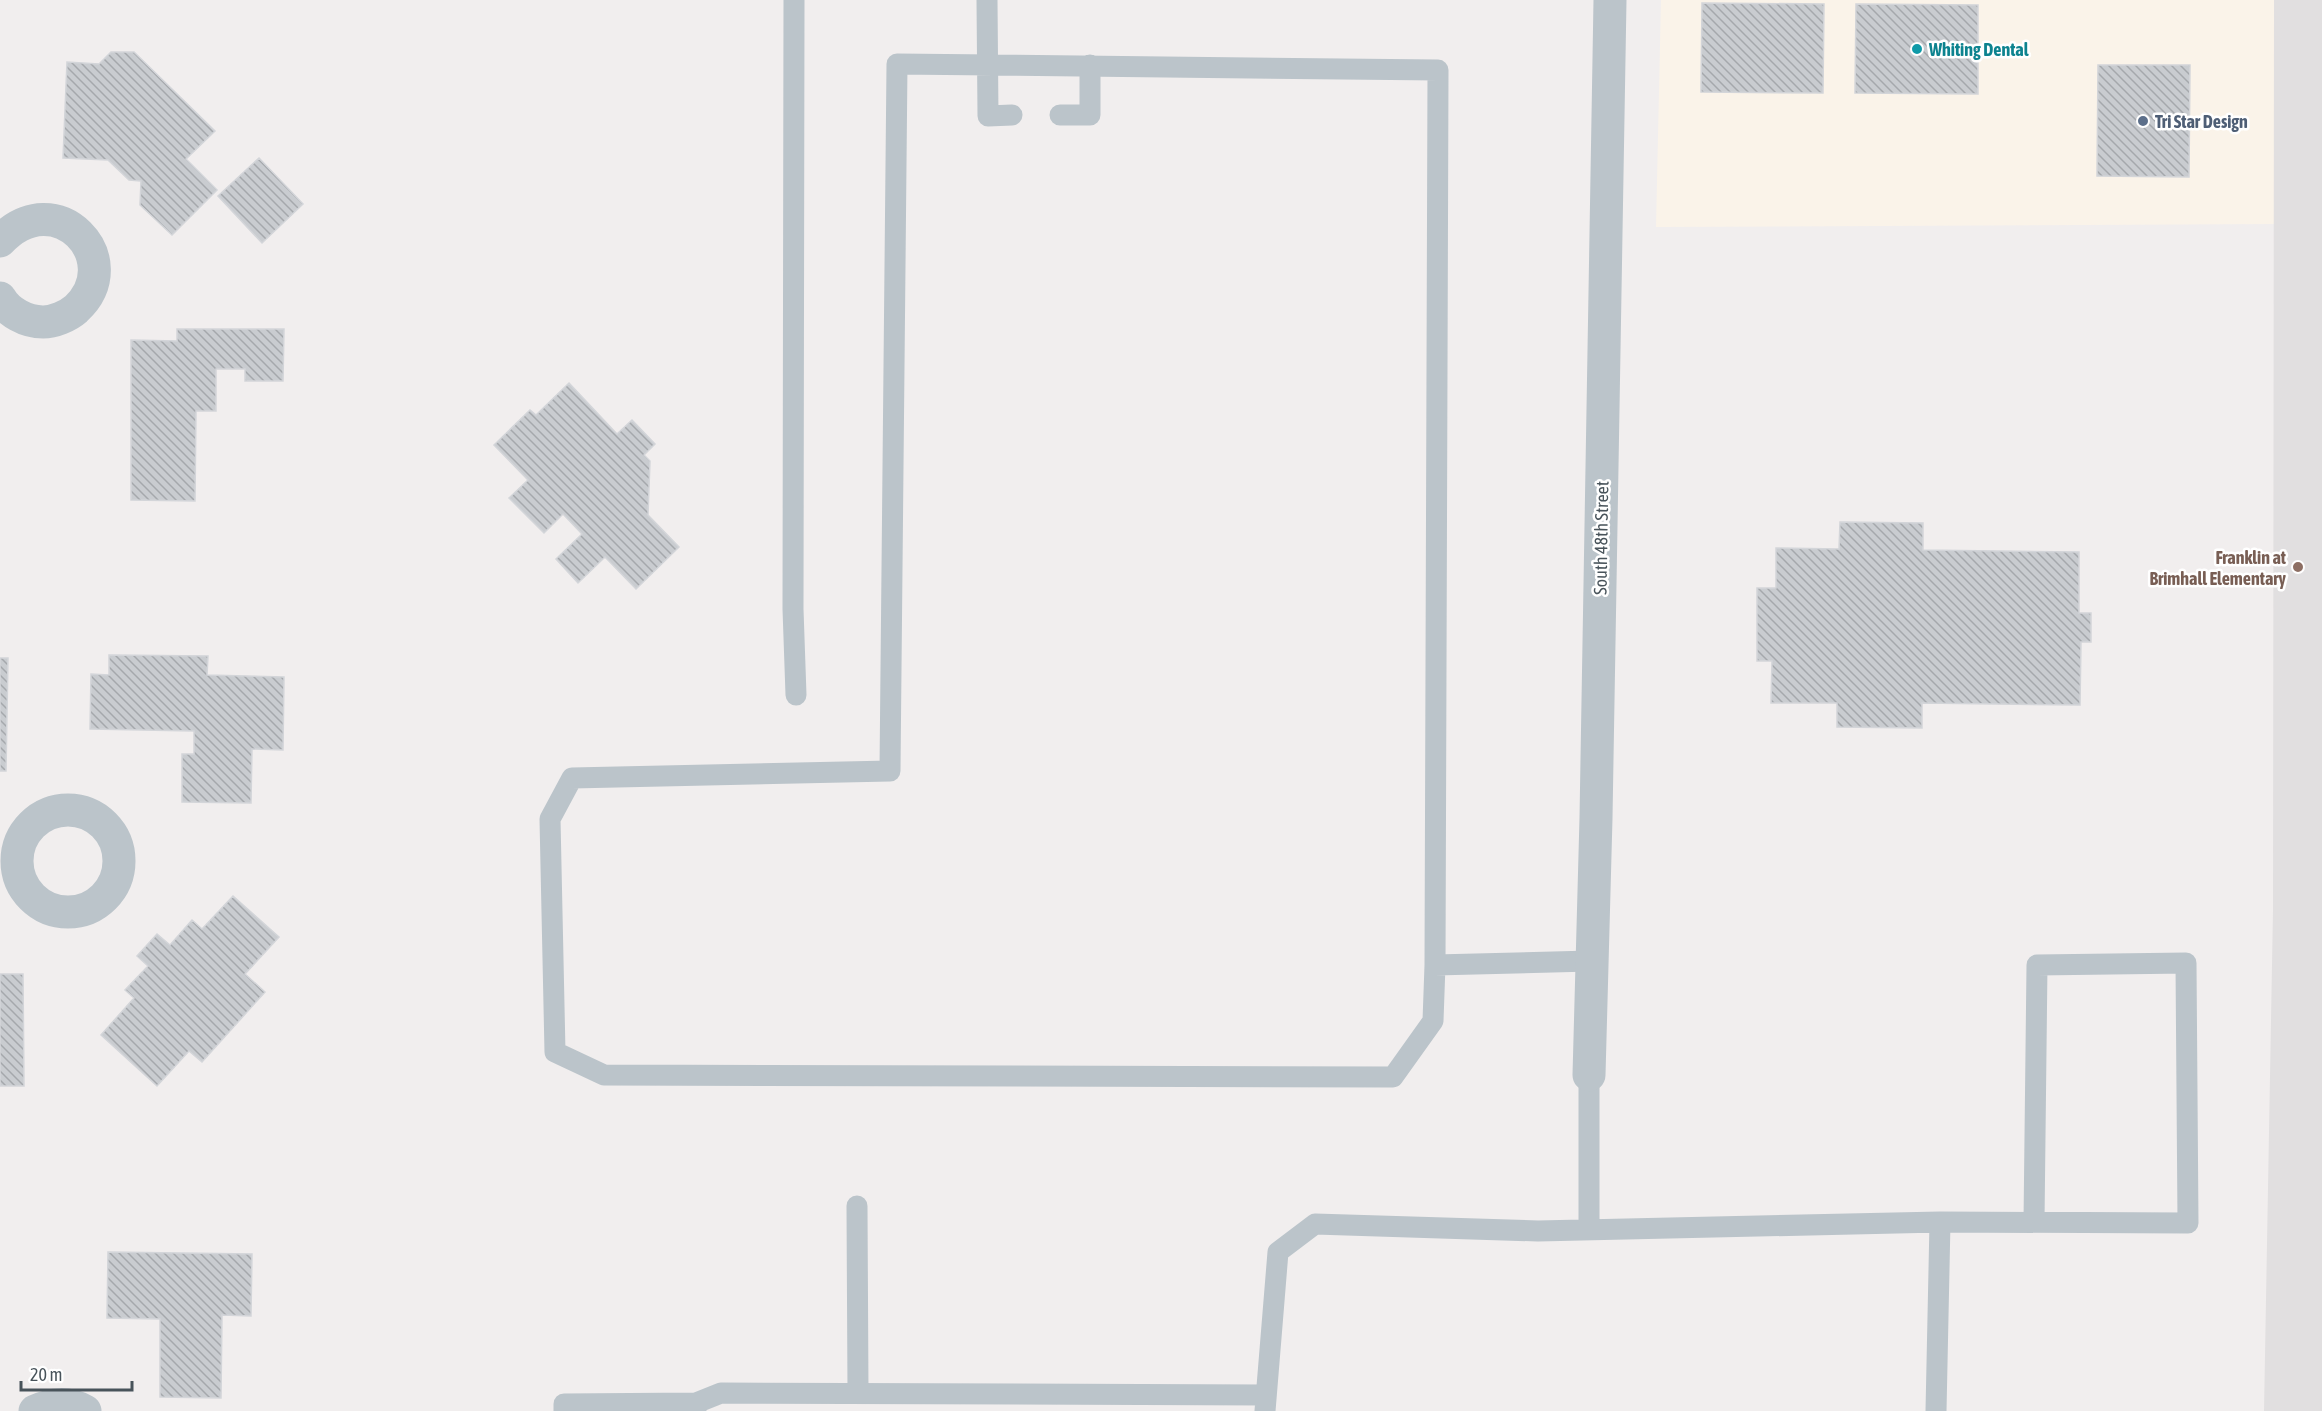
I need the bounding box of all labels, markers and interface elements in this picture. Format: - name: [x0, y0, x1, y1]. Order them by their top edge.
- place label: Whiting Dental: [1928, 39, 2029, 60]
- marker: Whiting Dental: [1910, 42, 1924, 56]
- place label: Tri Star Design: [2155, 111, 2248, 132]
- marker: Tri Star Design: [2136, 114, 2150, 128]
- street label: South 48th Street: [1590, 481, 1612, 595]
- place label: Franklin at Brimhall Elementary: [2149, 547, 2287, 589]
- marker: Franklin at Brimhall Elementary: [2291, 560, 2305, 574]
- scale bar: [21, 1354, 132, 1392]
- text: 20 m: [30, 1364, 62, 1385]

